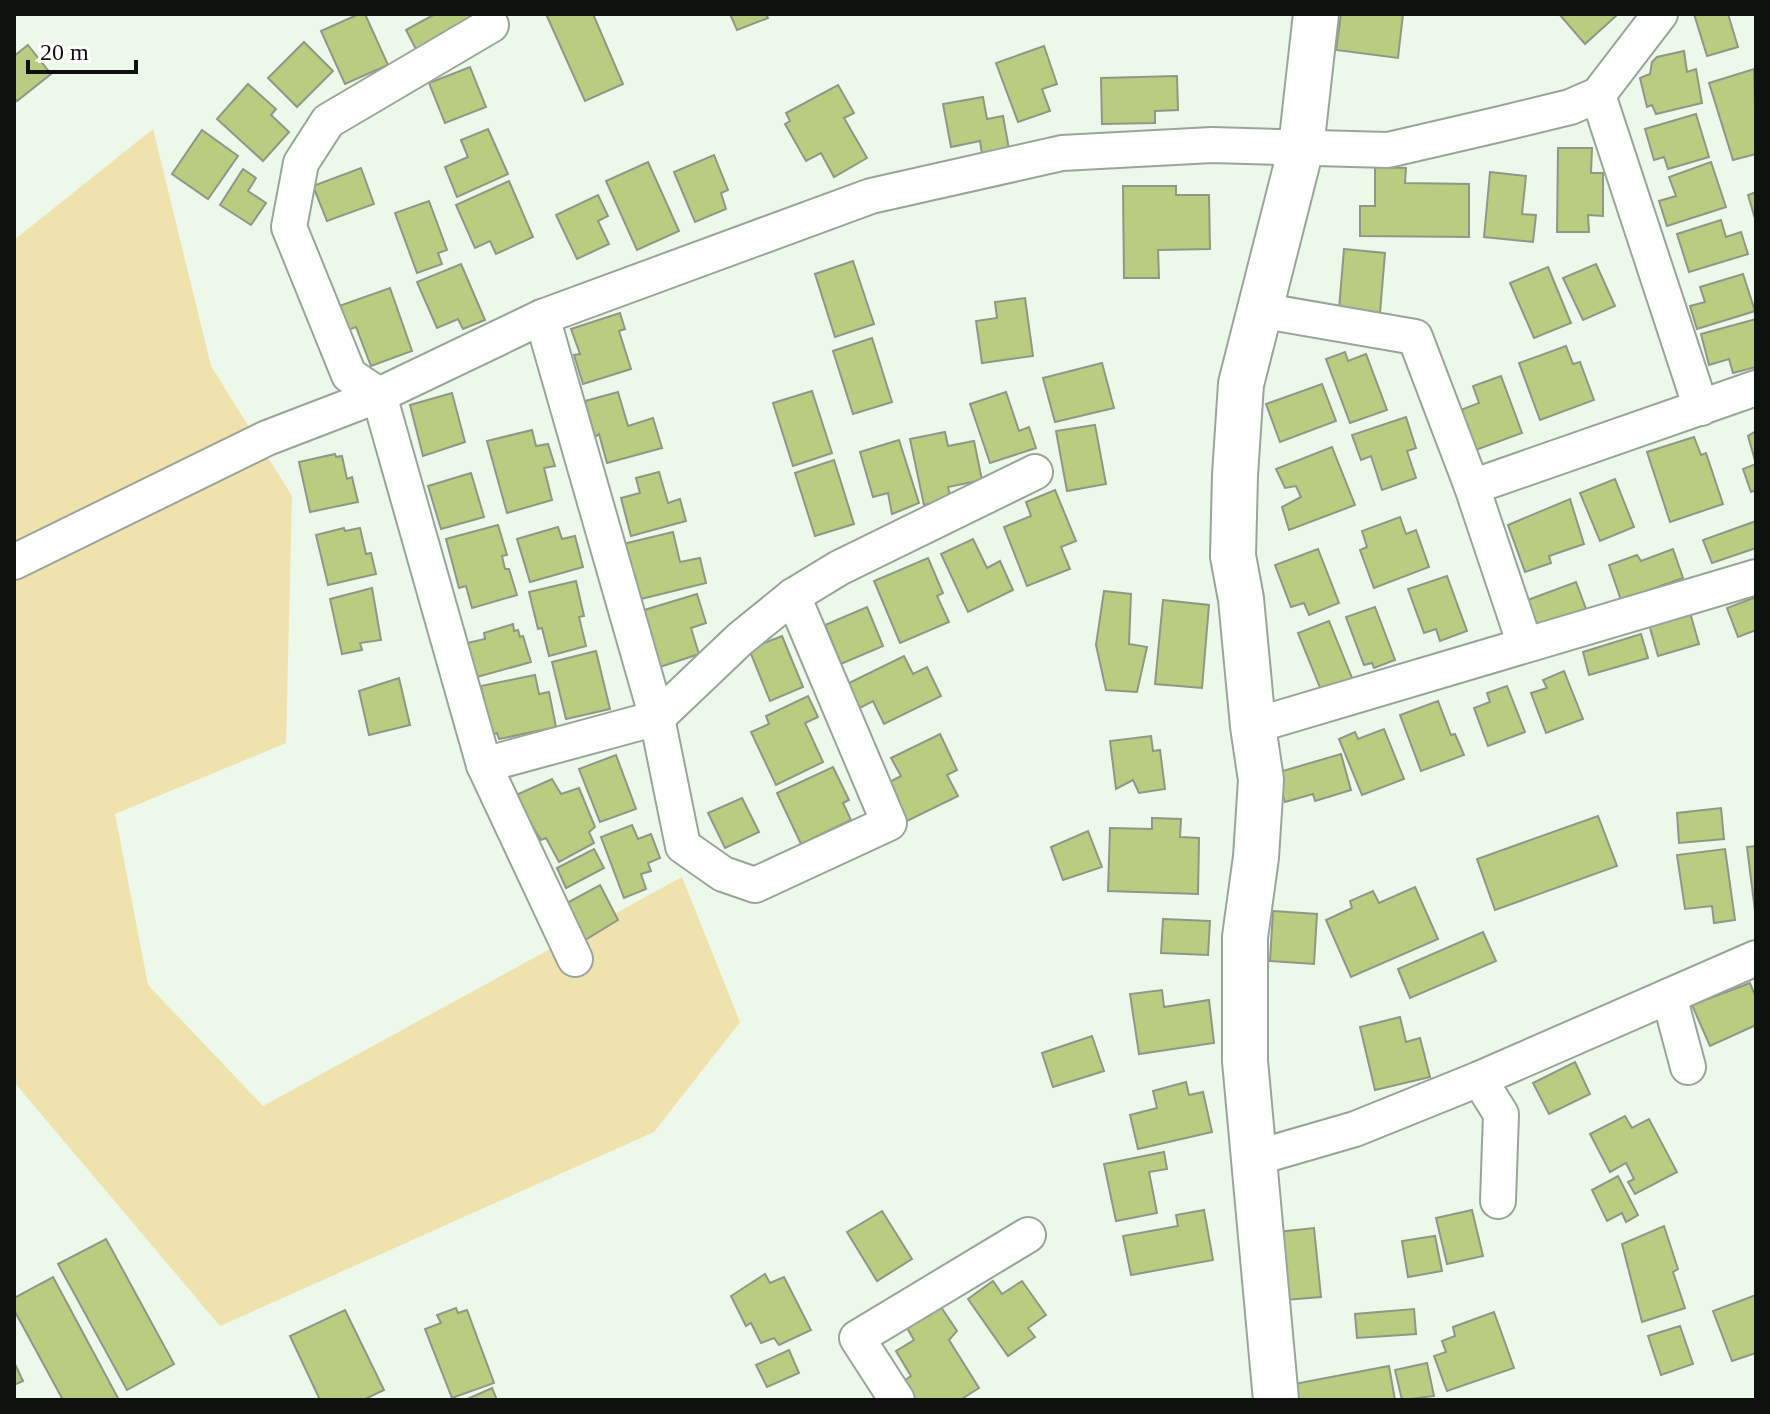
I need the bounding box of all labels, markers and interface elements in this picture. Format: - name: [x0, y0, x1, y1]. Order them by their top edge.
- scale bar: [28, 24, 136, 74]
- text: 20 m: [40, 39, 89, 65]

